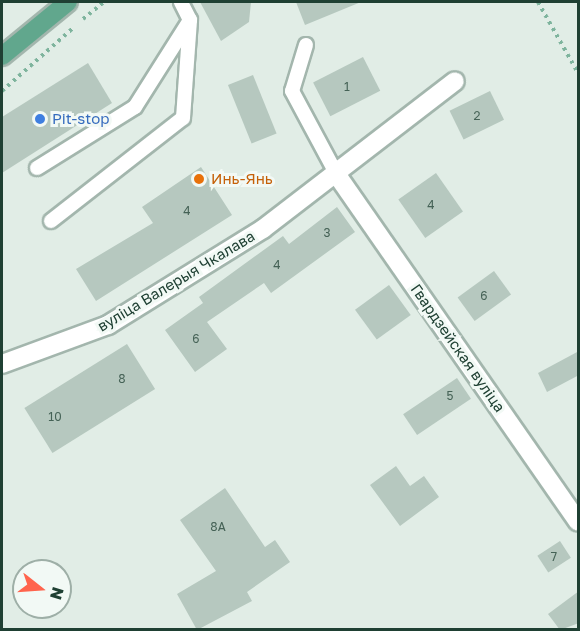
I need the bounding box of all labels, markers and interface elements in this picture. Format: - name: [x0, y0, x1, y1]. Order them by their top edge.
- house number: 1: [344, 80, 350, 94]
- house number: 2: [474, 109, 480, 123]
- place label: Pit-stop: [52, 110, 109, 128]
- marker: Pit-stop: [33, 112, 47, 126]
- place label: Инь-Янь: [211, 170, 273, 188]
- marker: Инь-Янь: [192, 172, 206, 186]
- house number: 4: [427, 198, 435, 212]
- house number: 4: [183, 204, 191, 218]
- house number: 3: [323, 226, 331, 240]
- street label: вуліца Валерыя Чкалава: [94, 227, 258, 335]
- house number: 4: [273, 258, 281, 272]
- street label: Гвардзейская вуліца: [407, 281, 509, 415]
- house number: 6: [480, 289, 488, 303]
- house number: 6: [192, 332, 200, 346]
- house number: 8: [118, 372, 126, 386]
- house number: 5: [447, 389, 453, 403]
- house number: 10: [48, 410, 62, 424]
- house number: 8А: [210, 520, 226, 534]
- house number: 7: [551, 550, 557, 564]
- north arrow: [12, 559, 72, 619]
- text: N: [46, 585, 69, 602]

